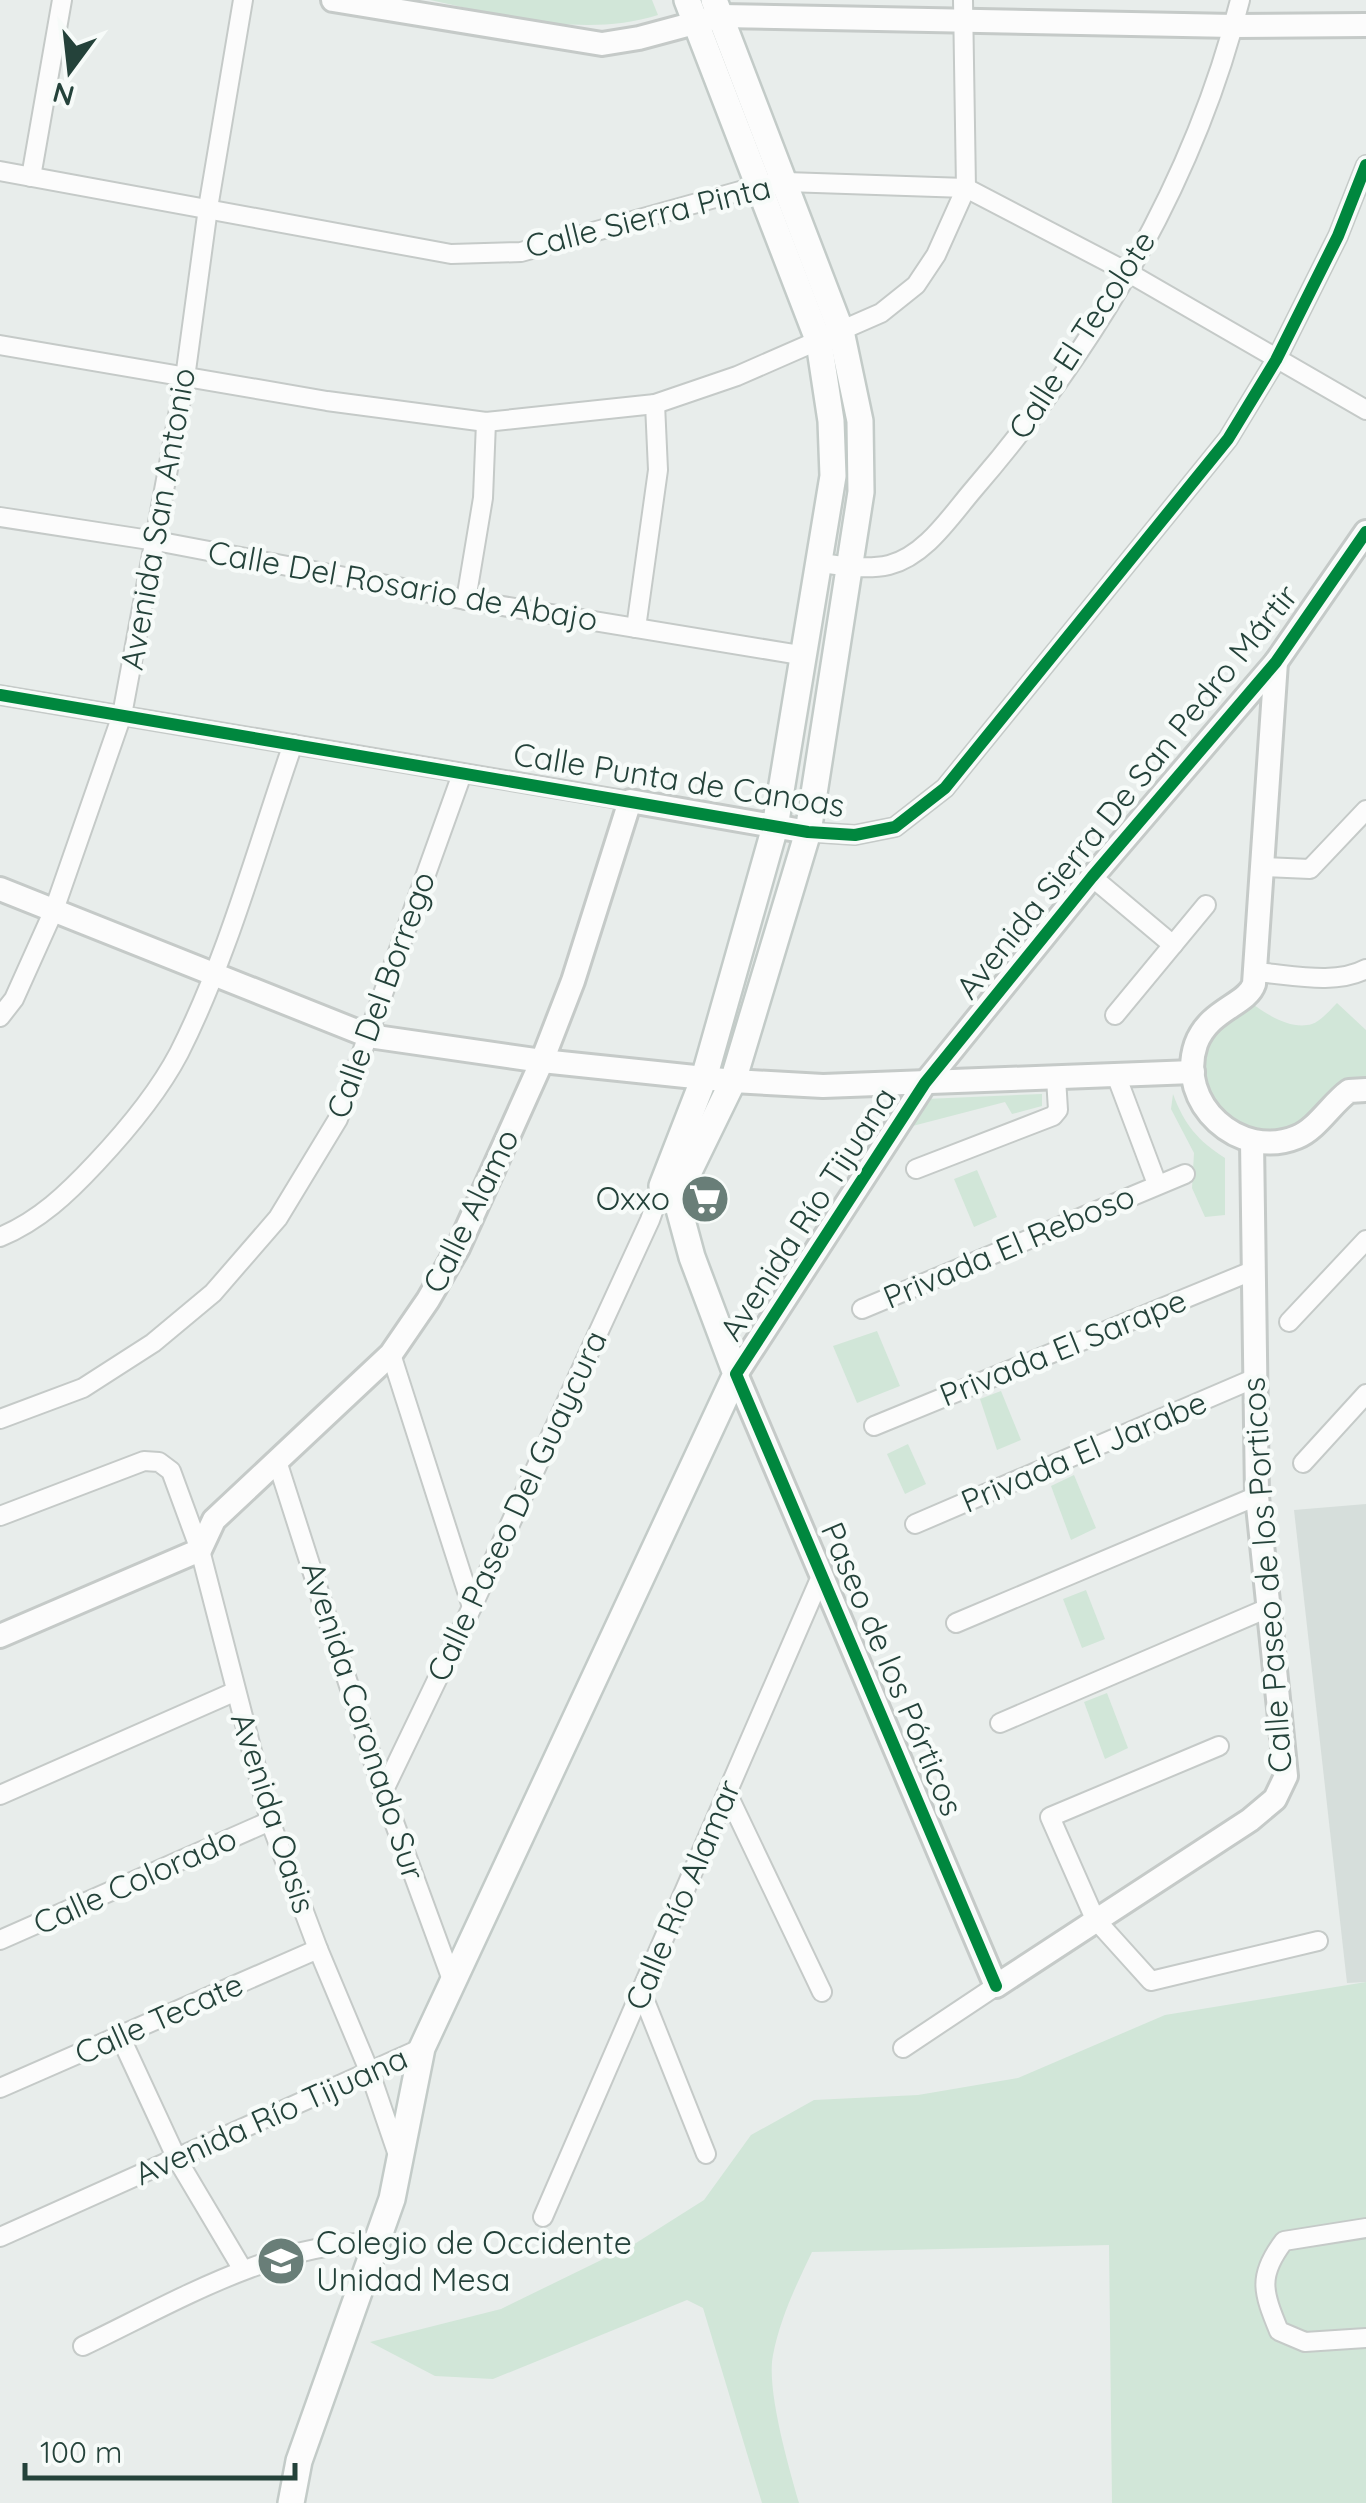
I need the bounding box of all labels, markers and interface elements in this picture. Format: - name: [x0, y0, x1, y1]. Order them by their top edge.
- north arrow: [20, 20, 120, 120]
- text: N: [49, 75, 78, 114]
- street label: Calle Sierra Pinta: [521, 166, 775, 266]
- street label: Calle El Tecolote: [999, 223, 1163, 446]
- street label: Avenida San Antonio: [111, 365, 203, 673]
- street label: Calle Del Rosario de Abajo: [205, 531, 601, 639]
- street label: Avenida Sierra De San Pedro Mártir: [947, 576, 1306, 1007]
- street label: Calle Punta de Canoas: [511, 733, 848, 825]
- street label: Calle Del Borrego: [317, 866, 443, 1123]
- street label: Avenida Río Tijuana: [710, 1079, 904, 1348]
- street label: Calle Alamo: [413, 1122, 527, 1299]
- supermarket icon: Oxxo: [679, 1173, 731, 1225]
- street label: Privada El Reboso: [877, 1175, 1140, 1317]
- place label: Oxxo: [596, 1178, 670, 1218]
- street label: Privada El Sarape: [933, 1279, 1192, 1415]
- street label: Calle Paseo Del Guaycura: [417, 1324, 615, 1687]
- street label: Calle Paseo de los Porticos: [1232, 1376, 1300, 1774]
- street label: Privada El Jarabe: [955, 1381, 1212, 1521]
- street label: Paseo de los Pórticos: [813, 1516, 973, 1821]
- street label: Avenida Coronado Sur: [294, 1556, 434, 1885]
- street label: Avenida Oasis: [223, 1707, 325, 1918]
- street label: Calle Río Alamar: [616, 1773, 749, 2016]
- street label: Calle Colorado: [27, 1817, 242, 1943]
- street label: Calle Tecate: [68, 1963, 249, 2073]
- street label: Avenida Río Tijuana: [128, 2037, 413, 2193]
- place label: Colegio de Occidente Unidad Mesa: [316, 2222, 632, 2299]
- school or university icon: Colegio de Occidente Unidad Mesa: [255, 2235, 307, 2287]
- scale bar: [25, 2418, 295, 2480]
- text: 100 m: [40, 2433, 122, 2471]

